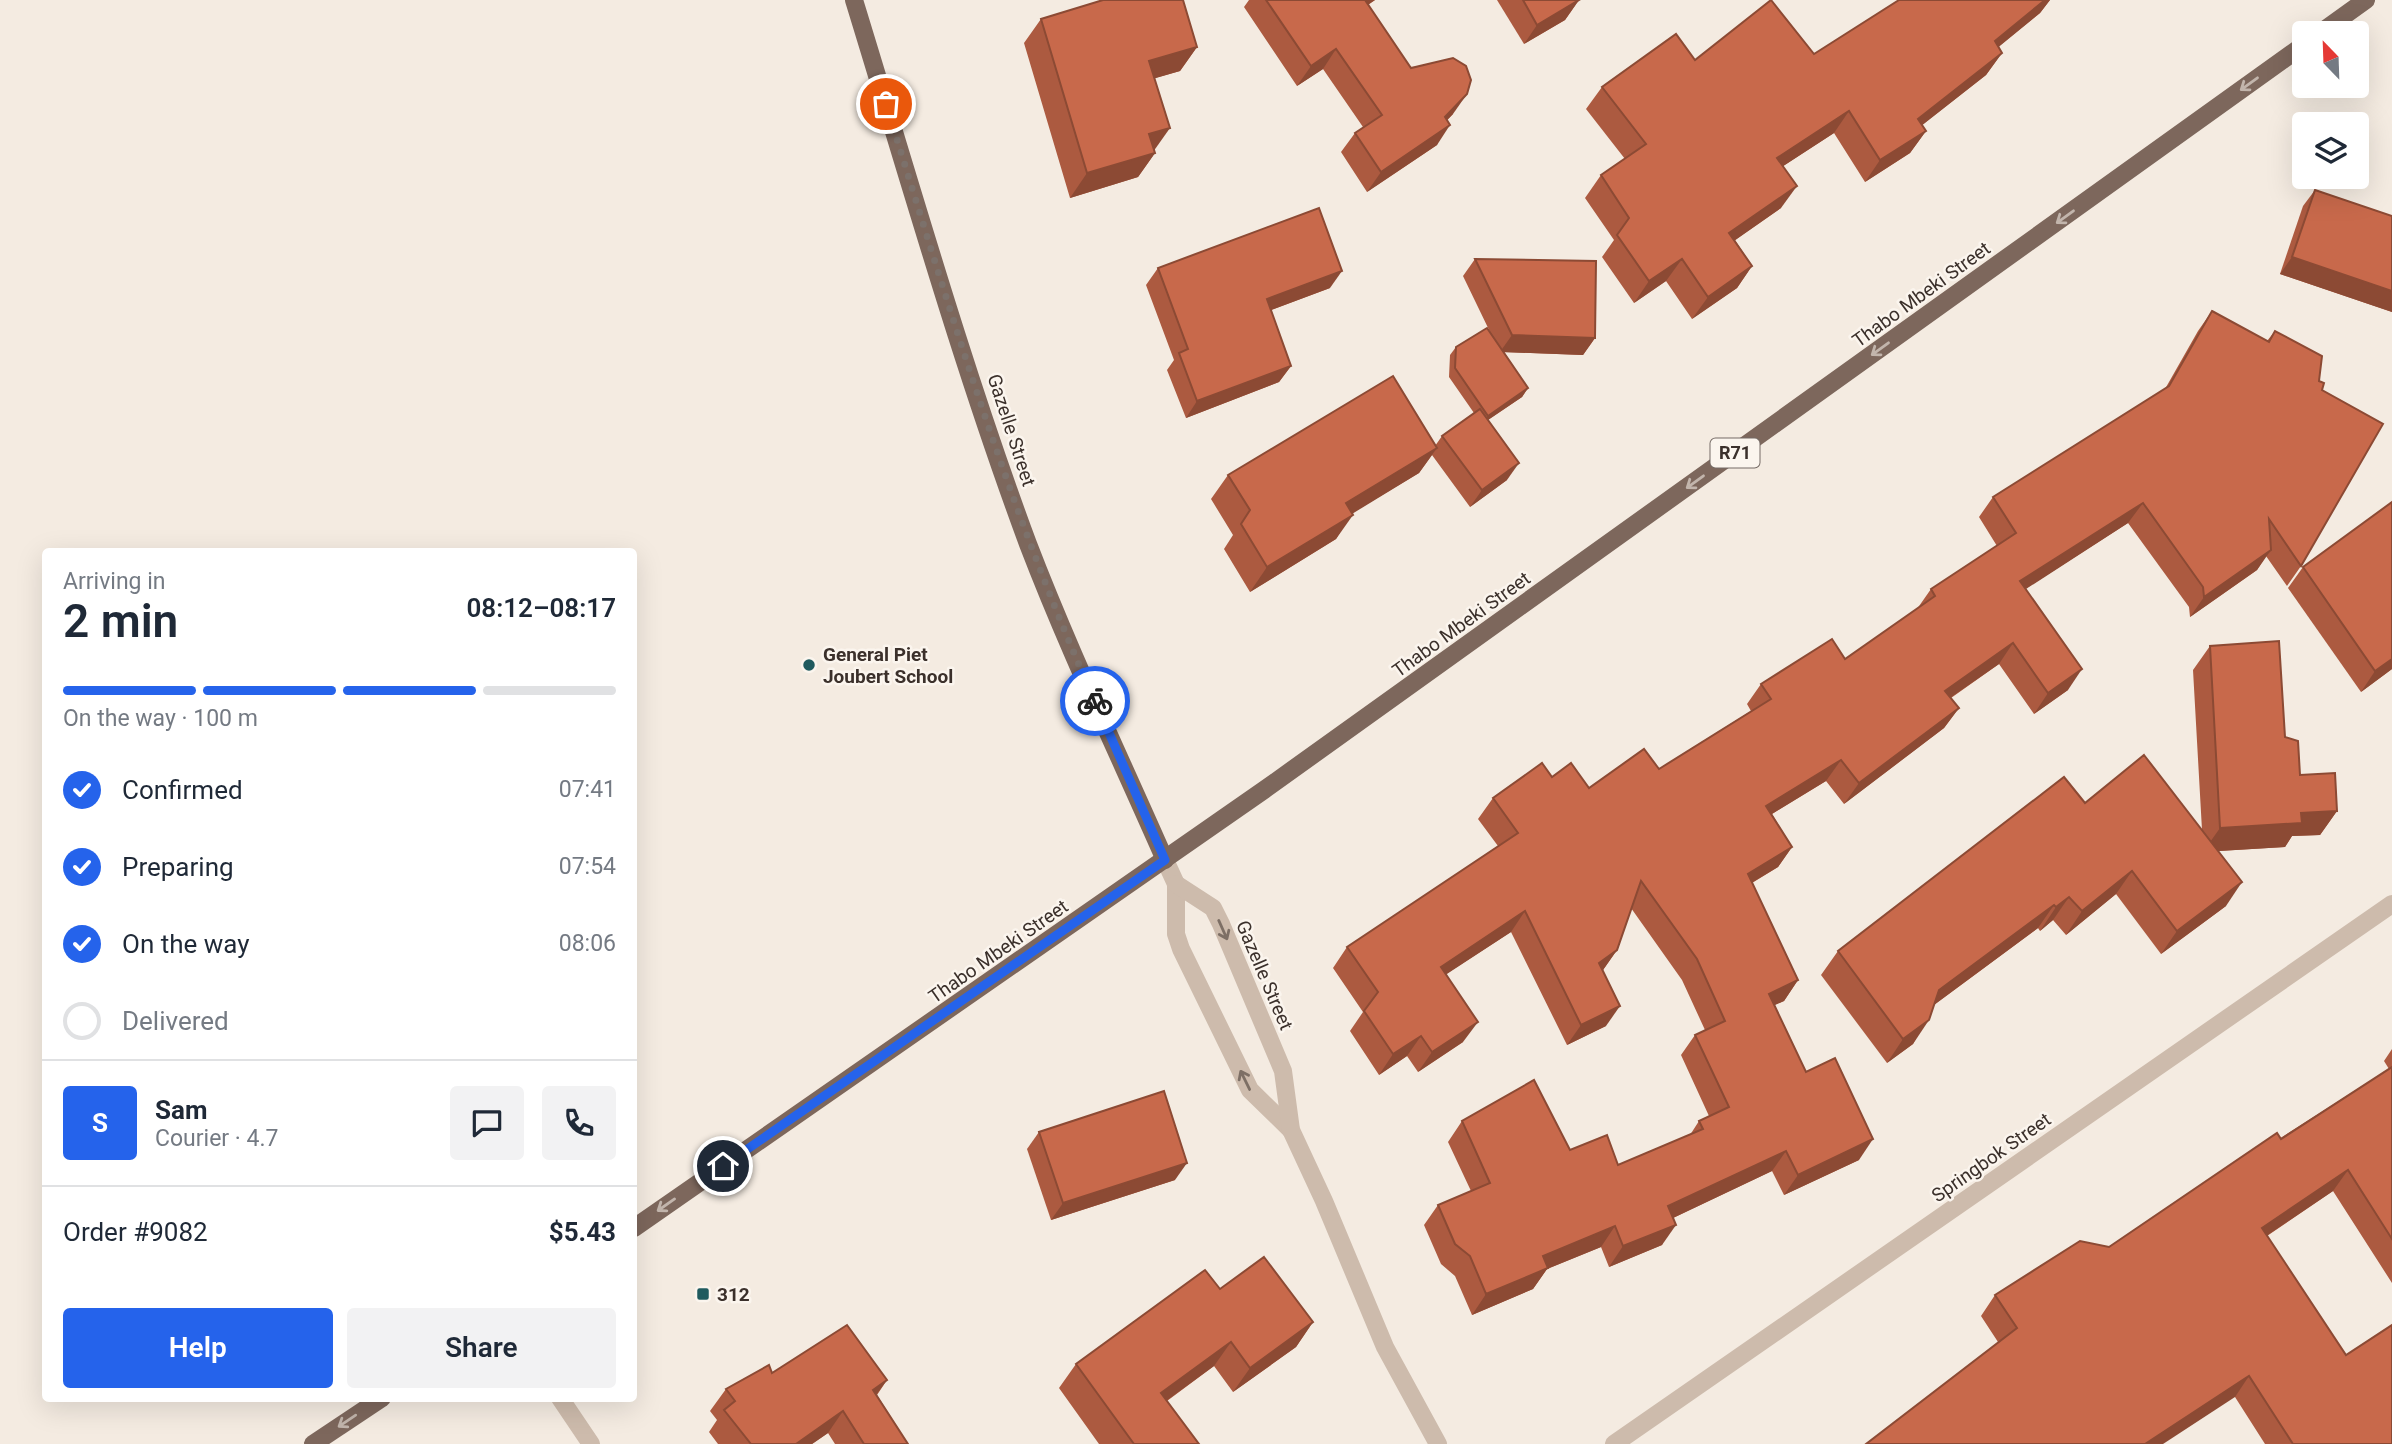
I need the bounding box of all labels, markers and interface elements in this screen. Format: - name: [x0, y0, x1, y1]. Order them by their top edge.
- north arrow: [2292, 21, 2370, 98]
- map controls: [2292, 21, 2369, 189]
- pin: [856, 74, 916, 134]
- one-way arrow: [2240, 77, 2259, 91]
- icon: bag: [867, 85, 905, 123]
- button: layers: [2292, 112, 2369, 189]
- one-way arrow: [2056, 209, 2074, 224]
- street label: Thabo Mbeki Street: [1848, 237, 1995, 352]
- one-way arrow: [1871, 342, 1890, 356]
- street label: Gazelle Street: [983, 371, 1041, 489]
- road number: R71: [1710, 438, 1760, 467]
- one-way arrow: [1686, 475, 1705, 489]
- street label: Thabo Mbeki Street: [1388, 567, 1535, 682]
- text: Arriving in: [63, 568, 166, 595]
- text: 08:12–08:17: [466, 593, 616, 623]
- text: 2 min: [63, 594, 178, 648]
- place label: General Piet Joubert School: [823, 643, 953, 688]
- marker: General Piet Joubert School: [801, 657, 817, 673]
- courier: [1060, 666, 1130, 736]
- icon: bike: [1076, 682, 1114, 720]
- text: On the way · 100 m: [63, 705, 258, 732]
- icon: check: [63, 771, 101, 809]
- text: Confirmed: [122, 775, 243, 805]
- text: 07:41: [559, 776, 616, 803]
- icon: check: [63, 848, 101, 886]
- text: Preparing: [122, 852, 234, 882]
- text: 07:54: [559, 853, 616, 880]
- street label: Thabo Mbeki Street: [924, 895, 1072, 1008]
- street label: Gazelle Street: [1231, 917, 1298, 1033]
- one-way arrow: [1217, 919, 1230, 940]
- icon: check: [63, 925, 101, 963]
- text: On the way: [122, 929, 250, 959]
- text: 08:06: [559, 930, 616, 957]
- text: Delivered: [122, 1006, 229, 1036]
- one-way arrow: [1238, 1070, 1252, 1091]
- button: chat: [450, 1086, 524, 1160]
- button: phone: [542, 1086, 616, 1160]
- text: Sam: [155, 1095, 207, 1125]
- text: S: [92, 1108, 108, 1138]
- street label: Springbok Street: [1927, 1108, 2055, 1207]
- text: Courier · 4.7: [155, 1125, 278, 1152]
- pin: [693, 1136, 753, 1196]
- icon: home: [704, 1147, 742, 1185]
- one-way arrow: [657, 1198, 676, 1212]
- text: Order #9082: [63, 1217, 208, 1247]
- text: $5.43: [549, 1217, 616, 1247]
- place label: 312: [717, 1283, 750, 1306]
- marker: 312: [695, 1286, 711, 1302]
- button: Help: [63, 1308, 333, 1388]
- button: Share: [347, 1308, 616, 1388]
- one-way arrow: [338, 1414, 358, 1428]

